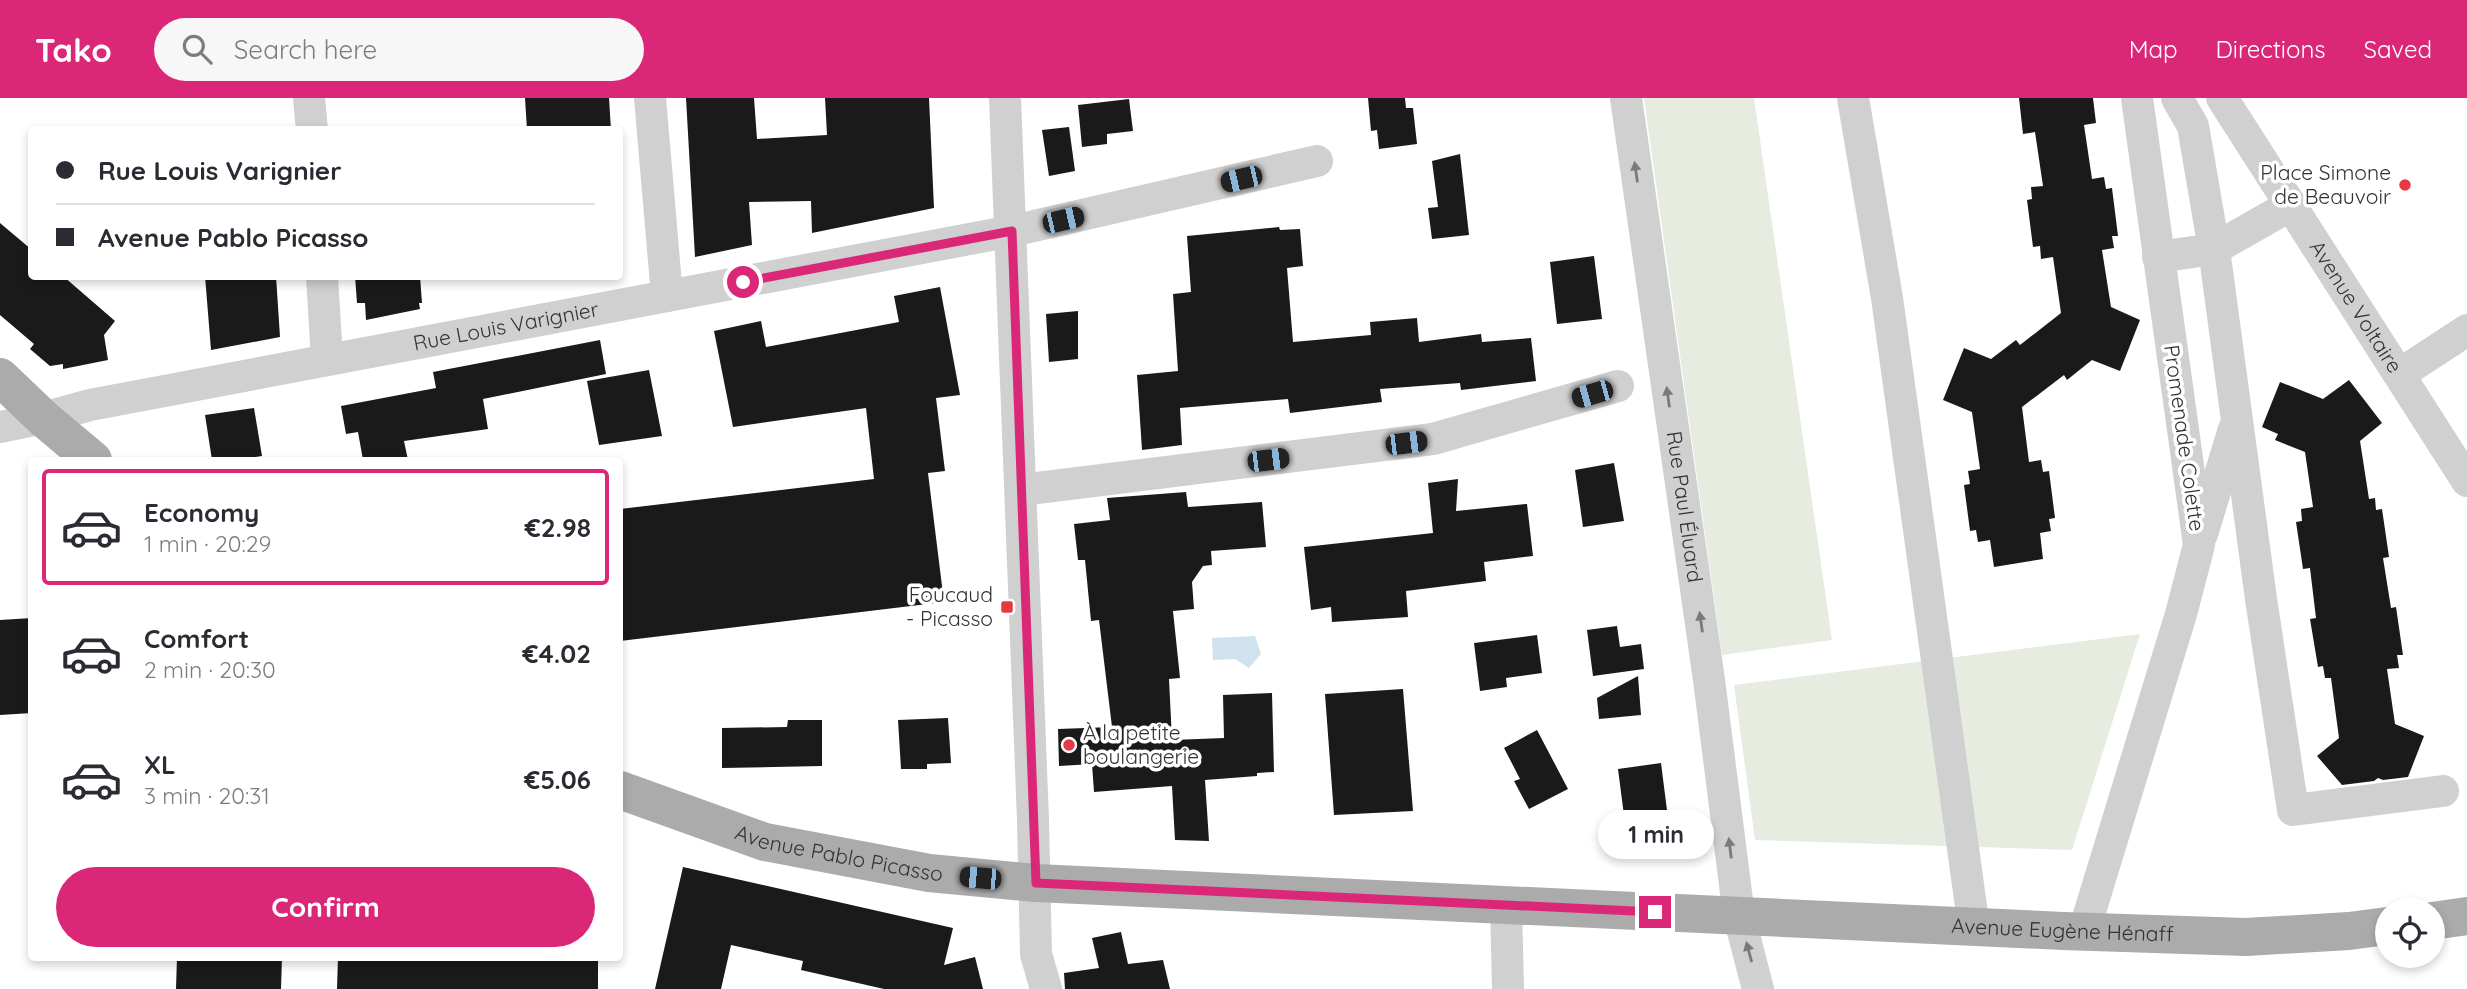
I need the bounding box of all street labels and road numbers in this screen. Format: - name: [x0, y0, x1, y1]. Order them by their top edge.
- street label: Avenue Voltaire: [2304, 235, 2408, 378]
- street label: Rue Louis Varignier: [411, 295, 601, 356]
- street label: Promenade Colette: [2159, 343, 2211, 533]
- street label: Rue Paul Éluard: [1662, 429, 1709, 584]
- street label: Avenue Pablo Picasso: [732, 818, 944, 886]
- street label: Avenue Eugène Hénaff: [1951, 912, 2174, 947]

